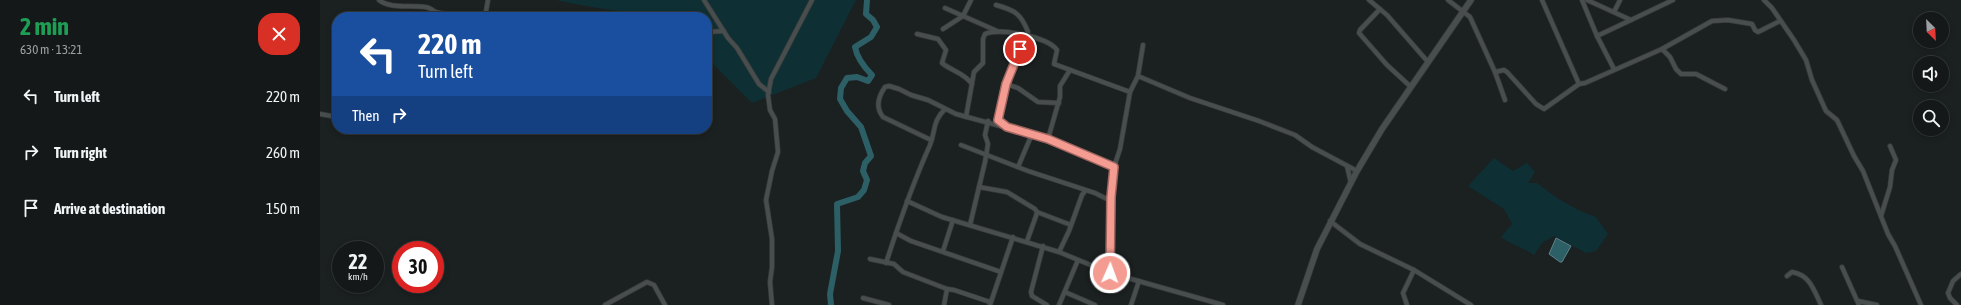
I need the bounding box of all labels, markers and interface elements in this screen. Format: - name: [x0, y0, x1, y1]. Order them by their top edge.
- north arrow: [1913, 12, 1949, 48]
- map controls: [1913, 12, 1949, 136]
- text: 2 min: [20, 13, 69, 40]
- button: close: [258, 13, 300, 55]
- icon: left: [352, 28, 404, 80]
- text: 220 m: [418, 28, 481, 60]
- pin: [1003, 32, 1037, 66]
- icon: arrive: [1009, 38, 1031, 60]
- text: 630 m · 13:21: [20, 42, 83, 57]
- button: sound: [1913, 56, 1949, 92]
- text: Turn left: [418, 61, 473, 82]
- icon: left: [20, 85, 42, 107]
- text: Turn left: [54, 88, 100, 105]
- text: 220 m: [266, 88, 300, 105]
- button: search: [1913, 100, 1949, 136]
- icon: right: [388, 104, 410, 126]
- text: Then: [352, 107, 380, 124]
- icon: right: [20, 141, 42, 163]
- text: Turn right: [54, 144, 107, 161]
- text: 260 m: [266, 144, 300, 161]
- icon: arrive: [20, 197, 42, 219]
- text: Arrive at destination: [54, 200, 165, 217]
- text: 150 m: [266, 200, 300, 217]
- speed limit sign: 30: [392, 241, 444, 293]
- text: 22: [349, 250, 367, 273]
- position arrow: [1089, 252, 1131, 294]
- text: km/h: [348, 271, 368, 282]

